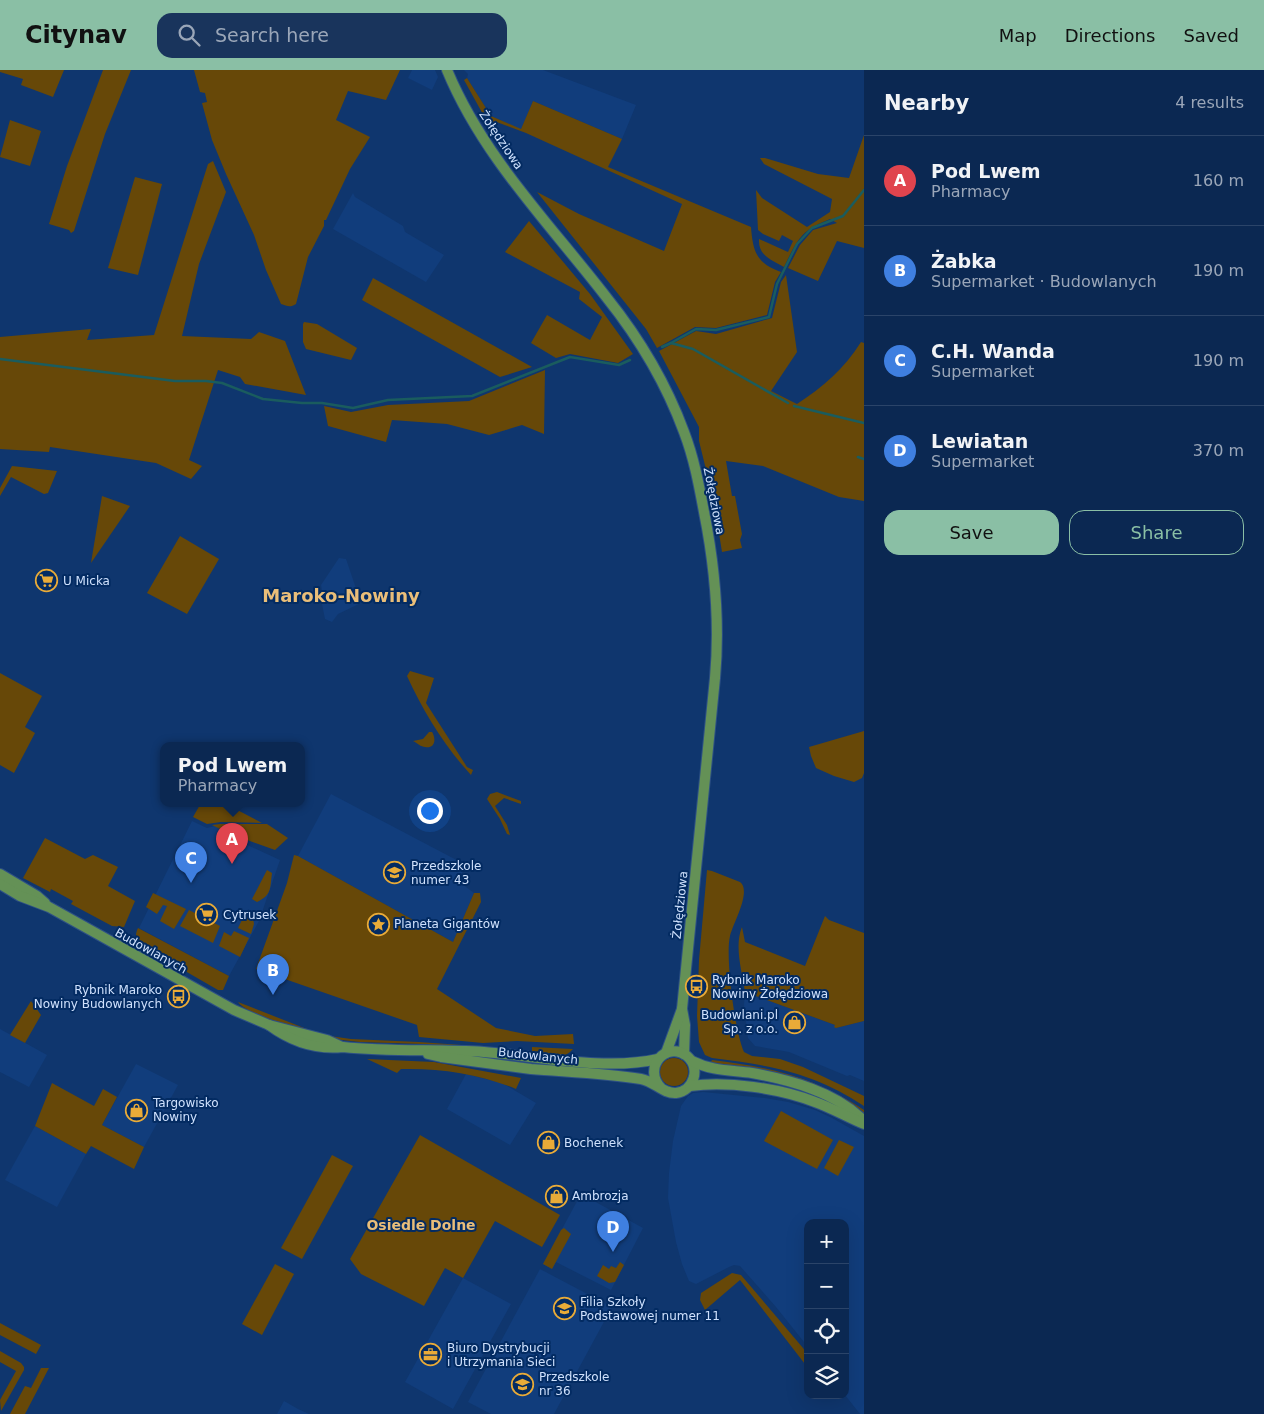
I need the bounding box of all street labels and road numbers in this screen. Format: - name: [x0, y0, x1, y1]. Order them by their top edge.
- street label: Żołędziowa: [476, 107, 527, 172]
- street label: Żołędziowa: [701, 466, 728, 536]
- street label: Żołędziowa: [668, 870, 691, 940]
- street label: Budowlanych: [113, 925, 189, 977]
- street label: Budowlanych: [497, 1045, 579, 1067]

